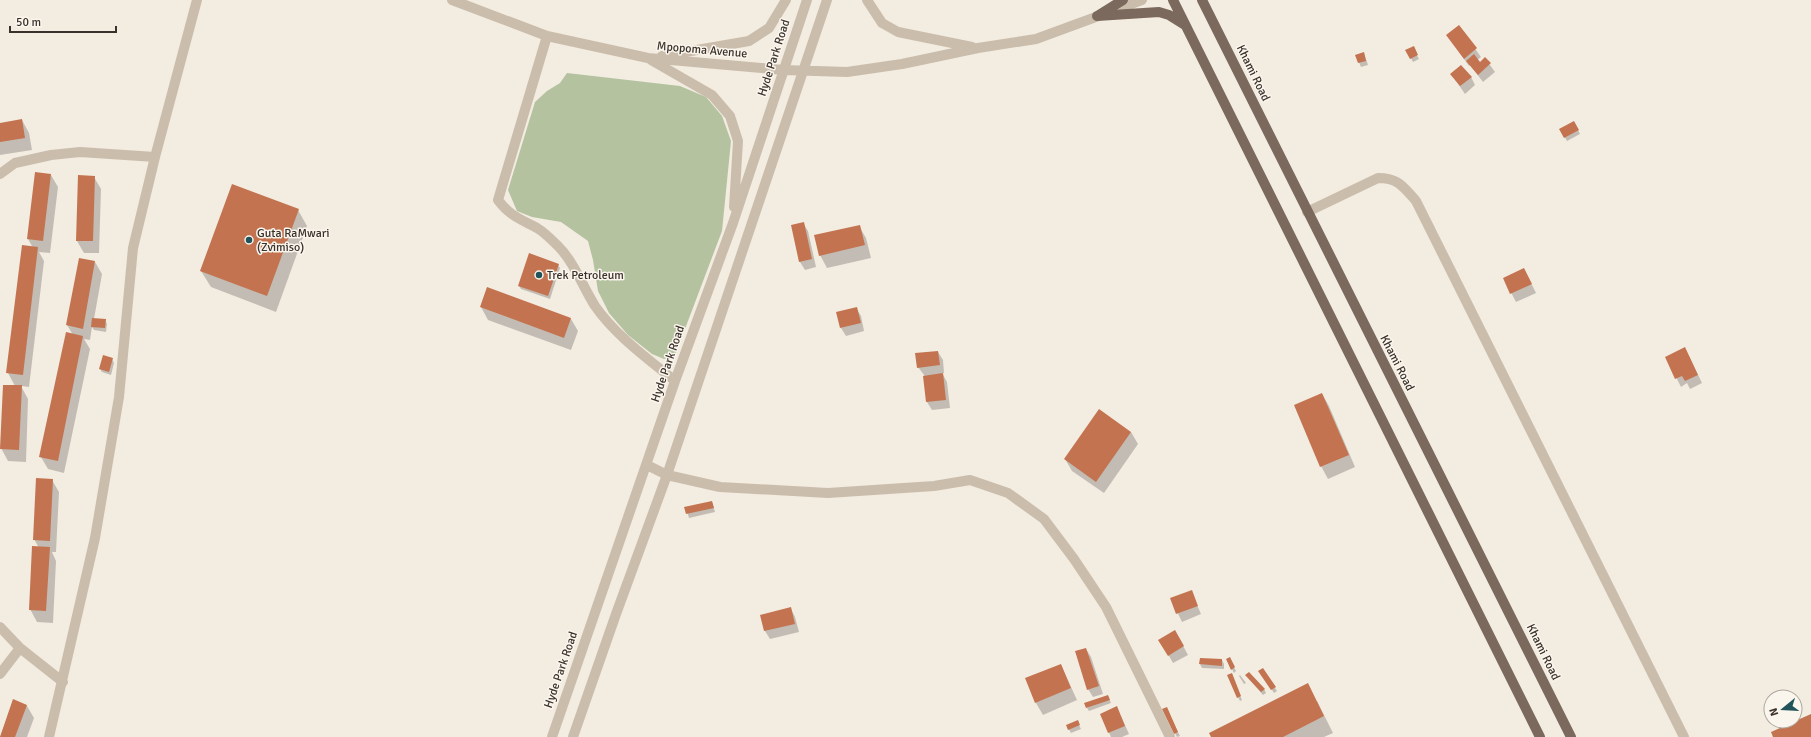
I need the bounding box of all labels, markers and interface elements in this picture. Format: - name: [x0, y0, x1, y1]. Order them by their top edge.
- scale bar: [10, 8, 116, 34]
- text: 50 m: [16, 15, 41, 30]
- street label: Hyde Park Road: [755, 18, 793, 98]
- street label: Mpopoma Avenue: [656, 39, 748, 61]
- street label: Khami Road: [1233, 42, 1273, 104]
- place label: Guta RaMwari (Zvimiso): [257, 226, 330, 255]
- marker: Guta RaMwari (Zvimiso): [244, 235, 254, 245]
- place label: Trek Petroleum: [547, 268, 624, 283]
- marker: Trek Petroleum: [534, 270, 544, 280]
- street label: Hyde Park Road: [648, 324, 688, 404]
- street label: Khami Road: [1376, 332, 1418, 394]
- street label: Khami Road: [1523, 621, 1563, 683]
- street label: Hyde Park Road: [541, 630, 581, 710]
- north arrow: [1763, 689, 1803, 729]
- text: N: [1767, 706, 1781, 718]

